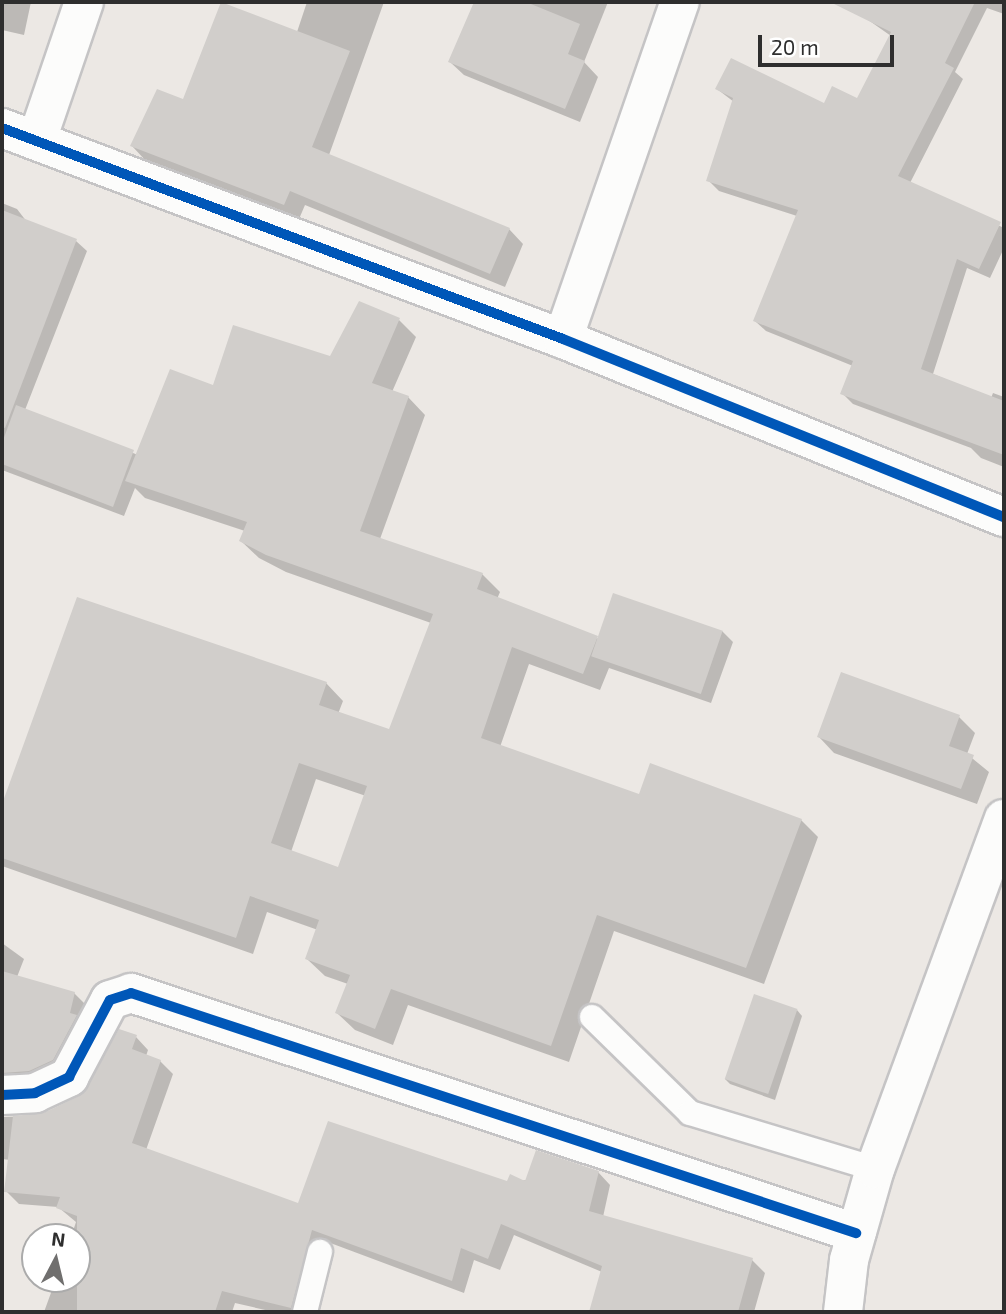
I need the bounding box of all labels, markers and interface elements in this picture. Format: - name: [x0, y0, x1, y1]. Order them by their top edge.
- scale bar: [761, 21, 898, 65]
- text: 20 m: [771, 34, 819, 59]
- north arrow: [21, 1223, 91, 1293]
- text: N: [50, 1226, 67, 1251]

